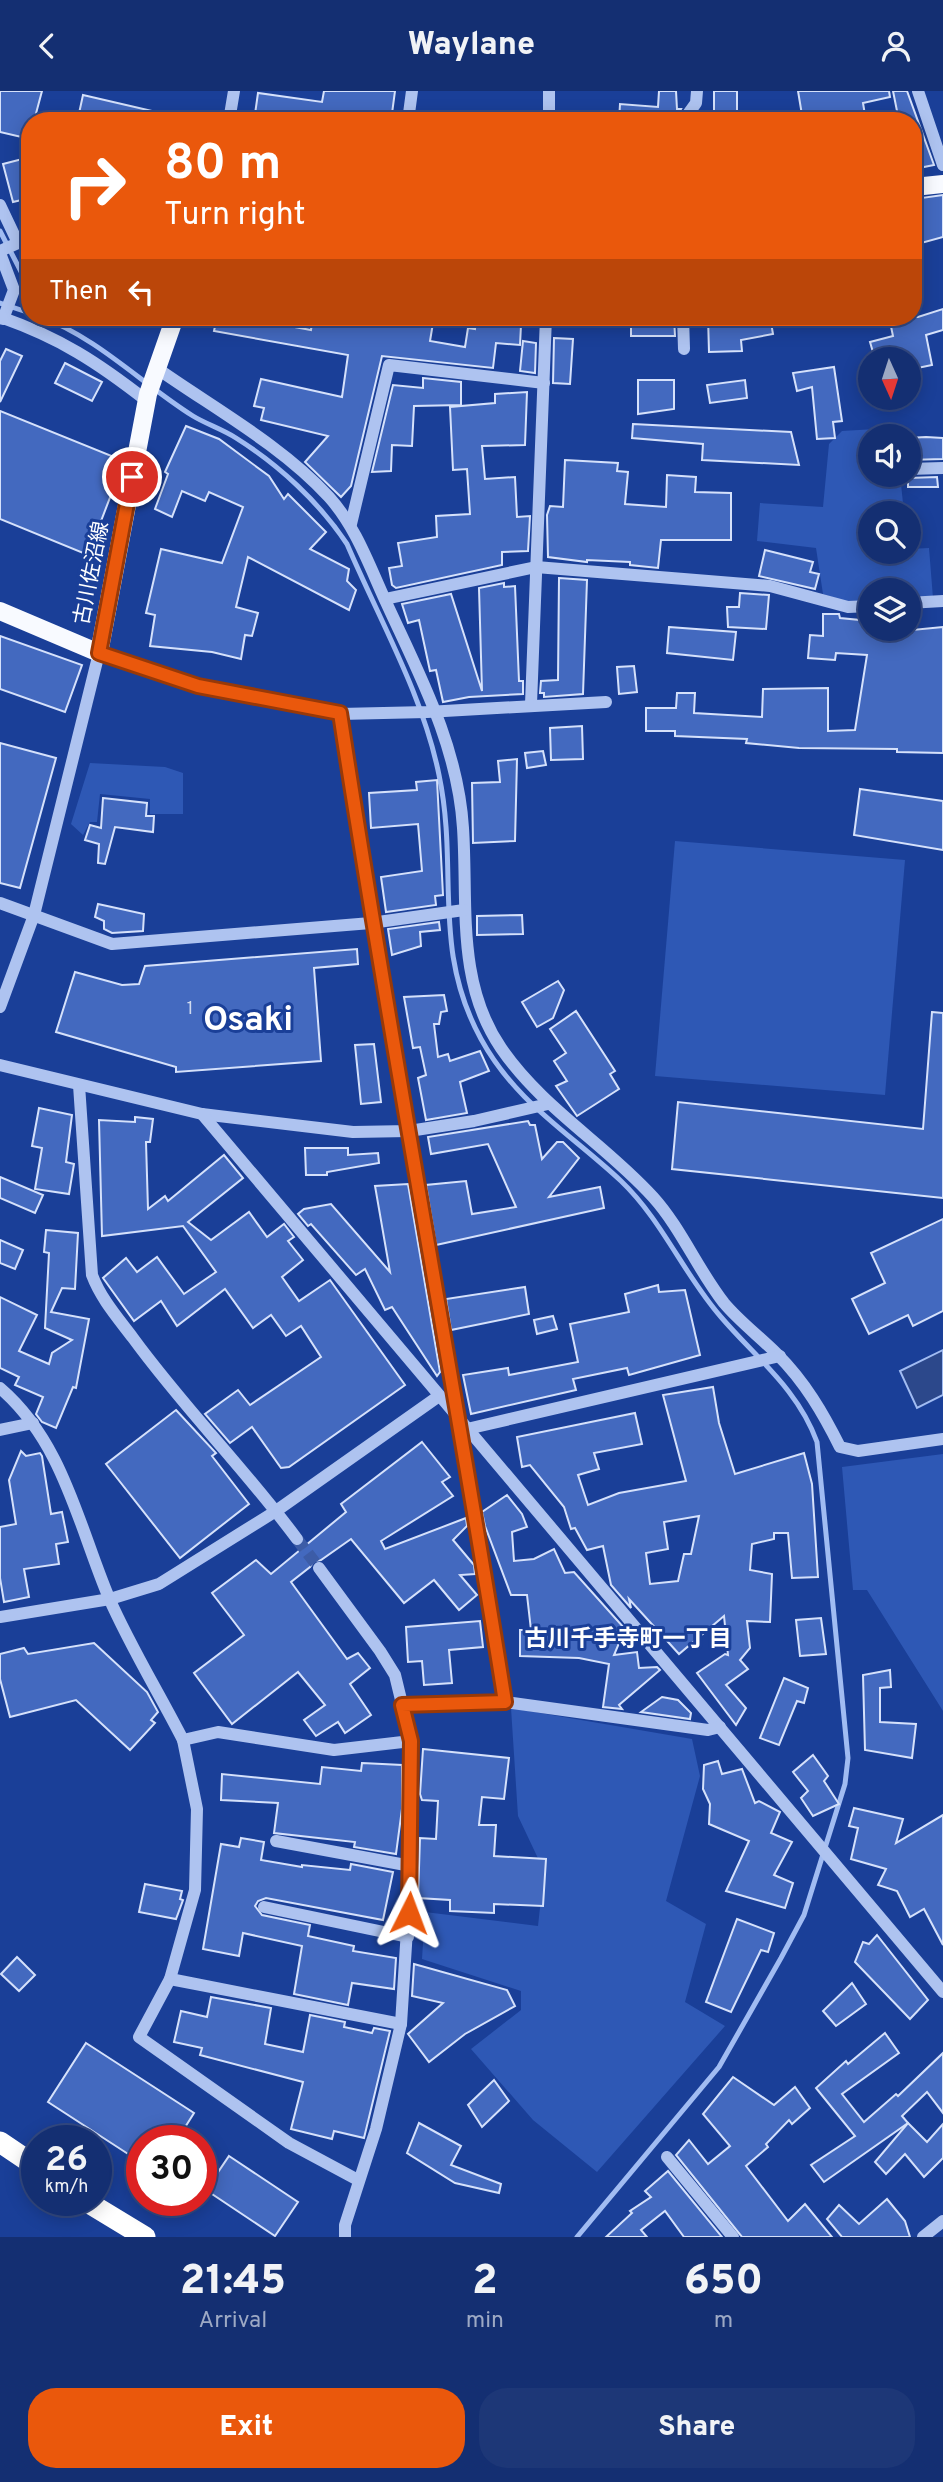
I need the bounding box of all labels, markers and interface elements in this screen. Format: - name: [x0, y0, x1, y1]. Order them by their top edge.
- text: Waylane: [408, 26, 535, 66]
- icon: back: [28, 27, 66, 65]
- icon: person: [877, 27, 915, 65]
- text: 80 m: [164, 135, 281, 197]
- icon: right: [49, 140, 140, 231]
- text: Turn right: [164, 196, 306, 236]
- icon: left: [122, 273, 160, 311]
- text: Then: [49, 276, 108, 309]
- north arrow: [858, 347, 920, 409]
- map controls: [858, 347, 921, 641]
- button: sound: [858, 424, 921, 487]
- pin: [102, 447, 162, 507]
- icon: arrive: [113, 458, 151, 496]
- button: search: [858, 501, 921, 564]
- street label: 古川佐沼線: [69, 519, 116, 627]
- button: layers: [858, 578, 921, 641]
- house number: 1: [187, 998, 193, 1021]
- district label: Osaki: [203, 999, 293, 1043]
- district label: 古川千手寺町一丁目: [525, 1626, 732, 1655]
- position arrow: [372, 1876, 446, 1950]
- speed limit sign: 30: [126, 2125, 217, 2216]
- text: 26: [45, 2139, 88, 2183]
- text: km/h: [45, 2176, 88, 2199]
- text: 21:45: [180, 2256, 286, 2309]
- text: 2: [472, 2256, 498, 2309]
- text: 650: [684, 2256, 763, 2309]
- text: Arrival: [199, 2307, 267, 2336]
- text: min: [466, 2307, 504, 2336]
- text: m: [714, 2307, 733, 2336]
- button: Exit: [28, 2388, 465, 2468]
- button: Share: [479, 2388, 915, 2468]

